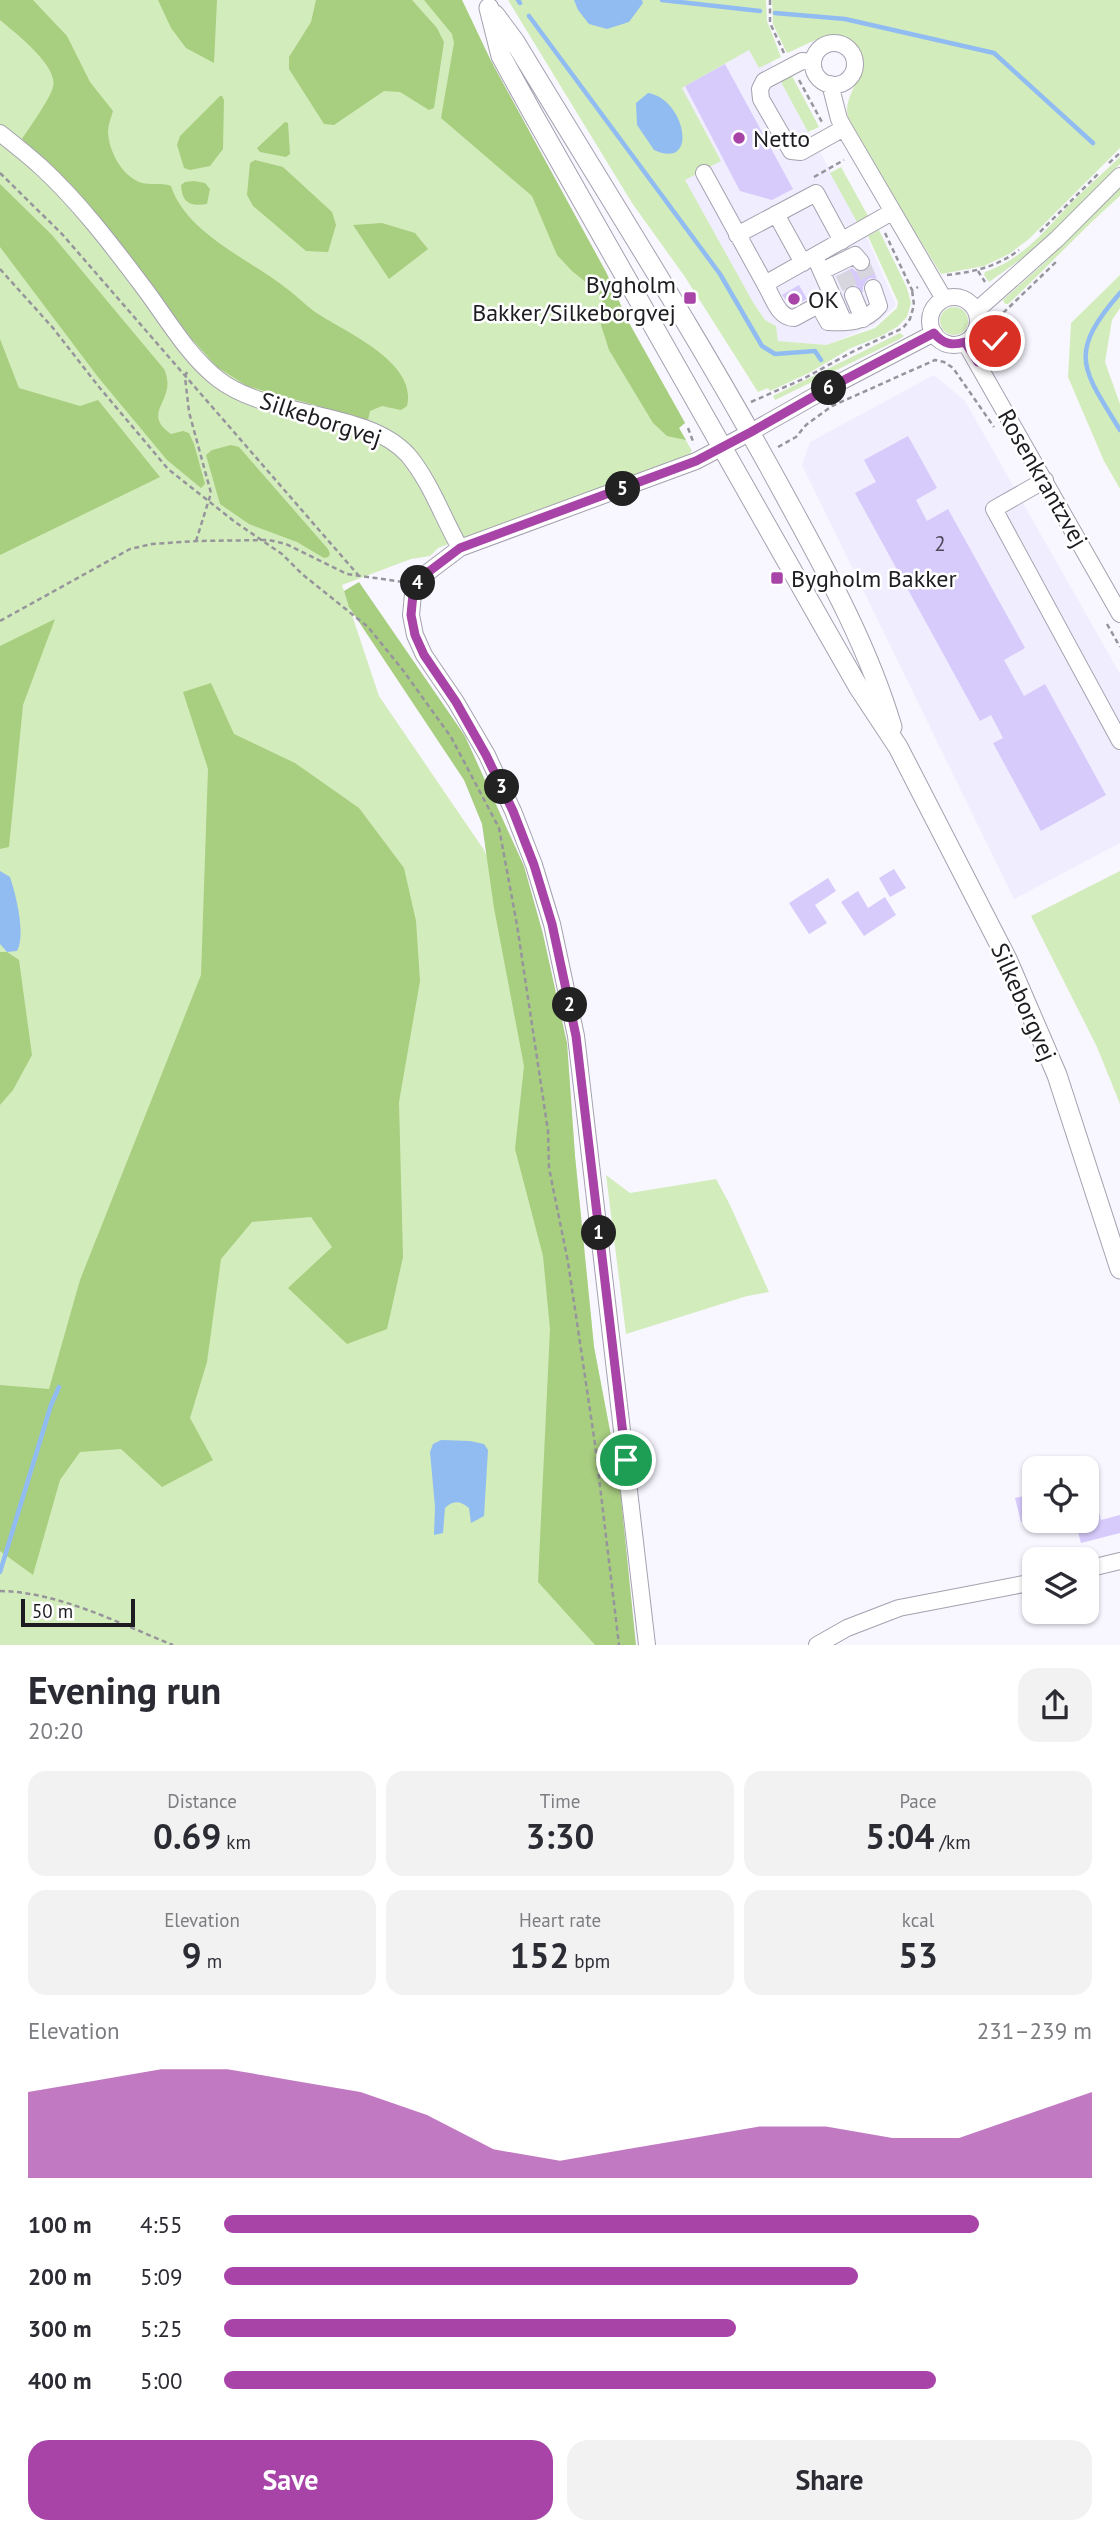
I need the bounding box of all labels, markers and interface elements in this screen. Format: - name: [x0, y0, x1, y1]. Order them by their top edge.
- place label: Netto: [753, 123, 810, 154]
- marker: Netto: [731, 130, 747, 146]
- place label: Bygholm Bakker/Silkeborgvej: [472, 269, 676, 328]
- place label: OK: [808, 284, 839, 315]
- marker: Bygholm Bakker/Silkeborgvej: [682, 290, 698, 306]
- marker: OK: [786, 291, 802, 307]
- pin: [965, 311, 1025, 371]
- icon: check: [976, 322, 1014, 360]
- pin: 6: [812, 370, 846, 406]
- text: 6: [823, 375, 834, 399]
- street label: Silkeborgvej: [256, 385, 386, 453]
- street label: Rosenkrantzvej: [991, 403, 1095, 553]
- pin: 5: [606, 472, 640, 506]
- text: 5: [617, 476, 628, 500]
- house number: 2: [934, 530, 946, 557]
- place label: Bygholm Bakker: [791, 563, 957, 594]
- pin: 4: [400, 566, 436, 600]
- text: 4: [412, 570, 423, 594]
- marker: Bygholm Bakker: [769, 570, 785, 586]
- pin: 3: [484, 770, 520, 804]
- text: 3: [496, 774, 507, 798]
- street label: Silkeborgvej: [984, 938, 1064, 1066]
- pin: 2: [552, 988, 588, 1023]
- text: 2: [564, 992, 575, 1016]
- pin: 1: [582, 1216, 616, 1250]
- text: 1: [593, 1220, 604, 1244]
- pin: [596, 1430, 656, 1490]
- icon: arrive: [607, 1441, 645, 1479]
- map controls: [1022, 1456, 1099, 1624]
- button: locate: [1022, 1456, 1099, 1533]
- button: layers: [1022, 1547, 1099, 1624]
- scale bar: [21, 1596, 135, 1628]
- text: 50 m: [32, 1599, 73, 1623]
- text: Evening run: [28, 1665, 221, 1714]
- button: share: [1018, 1668, 1092, 1742]
- text: 20:20: [28, 1716, 83, 1745]
- text: Distance: [167, 1789, 237, 1813]
- text: Time: [540, 1789, 580, 1813]
- text: Pace: [899, 1789, 937, 1813]
- text: 0.69: [153, 1813, 221, 1859]
- text: 3:30: [526, 1813, 594, 1859]
- text: 5:04: [865, 1813, 934, 1859]
- text: km: [221, 1830, 251, 1854]
- text: /km: [934, 1830, 971, 1854]
- text: Elevation: [164, 1908, 240, 1932]
- text: Heart rate: [519, 1908, 601, 1932]
- text: kcal: [902, 1908, 934, 1932]
- text: 9: [182, 1932, 202, 1978]
- text: 152: [510, 1932, 569, 1978]
- text: 53: [898, 1932, 938, 1978]
- text: m: [202, 1949, 222, 1973]
- text: bpm: [569, 1949, 610, 1973]
- text: Elevation: [28, 2016, 120, 2045]
- text: 231–239 m: [977, 2016, 1092, 2045]
- text: 100 m: [28, 2210, 91, 2239]
- text: 4:55: [140, 2210, 183, 2239]
- text: 200 m: [28, 2262, 91, 2291]
- text: 5:09: [140, 2262, 183, 2291]
- text: 300 m: [28, 2314, 91, 2343]
- text: 5:25: [140, 2314, 183, 2343]
- text: 400 m: [28, 2366, 91, 2395]
- text: 5:00: [140, 2366, 183, 2395]
- button: Save: [28, 2440, 553, 2520]
- button: Share: [567, 2440, 1092, 2520]

